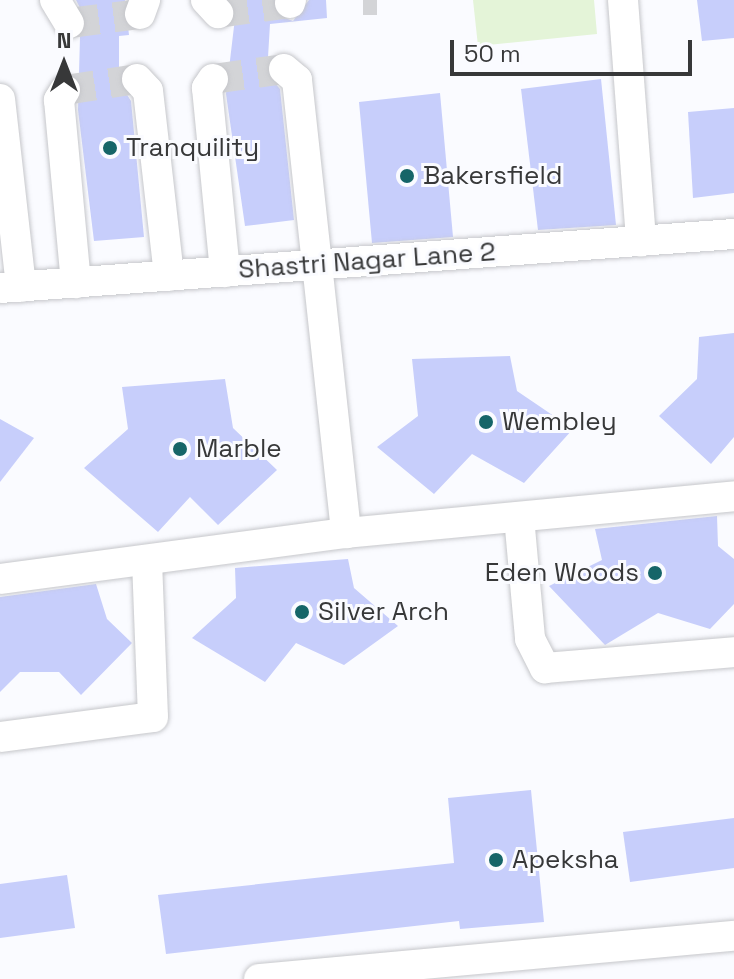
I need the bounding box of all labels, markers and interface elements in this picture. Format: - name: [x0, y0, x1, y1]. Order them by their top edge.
- north arrow: [24, 24, 104, 104]
- scale bar: [454, 24, 696, 74]
- text: N: [57, 26, 71, 54]
- text: 50 m: [464, 38, 521, 69]
- place label: Tranquility: [126, 132, 259, 164]
- marker: Tranquility: [101, 139, 119, 157]
- place label: Bakersfield: [423, 160, 563, 192]
- marker: Bakersfield: [398, 167, 416, 185]
- street label: Shastri Nagar Lane 2: [237, 236, 497, 286]
- place label: Wembley: [502, 406, 617, 438]
- marker: Wembley: [477, 413, 495, 431]
- place label: Marble: [196, 433, 282, 465]
- marker: Marble: [171, 440, 189, 458]
- place label: Eden Woods: [485, 557, 639, 589]
- marker: Eden Woods: [646, 564, 664, 582]
- place label: Silver Arch: [318, 596, 449, 628]
- marker: Silver Arch: [293, 603, 311, 621]
- place label: Apeksha: [512, 844, 619, 876]
- marker: Apeksha: [487, 851, 505, 869]

